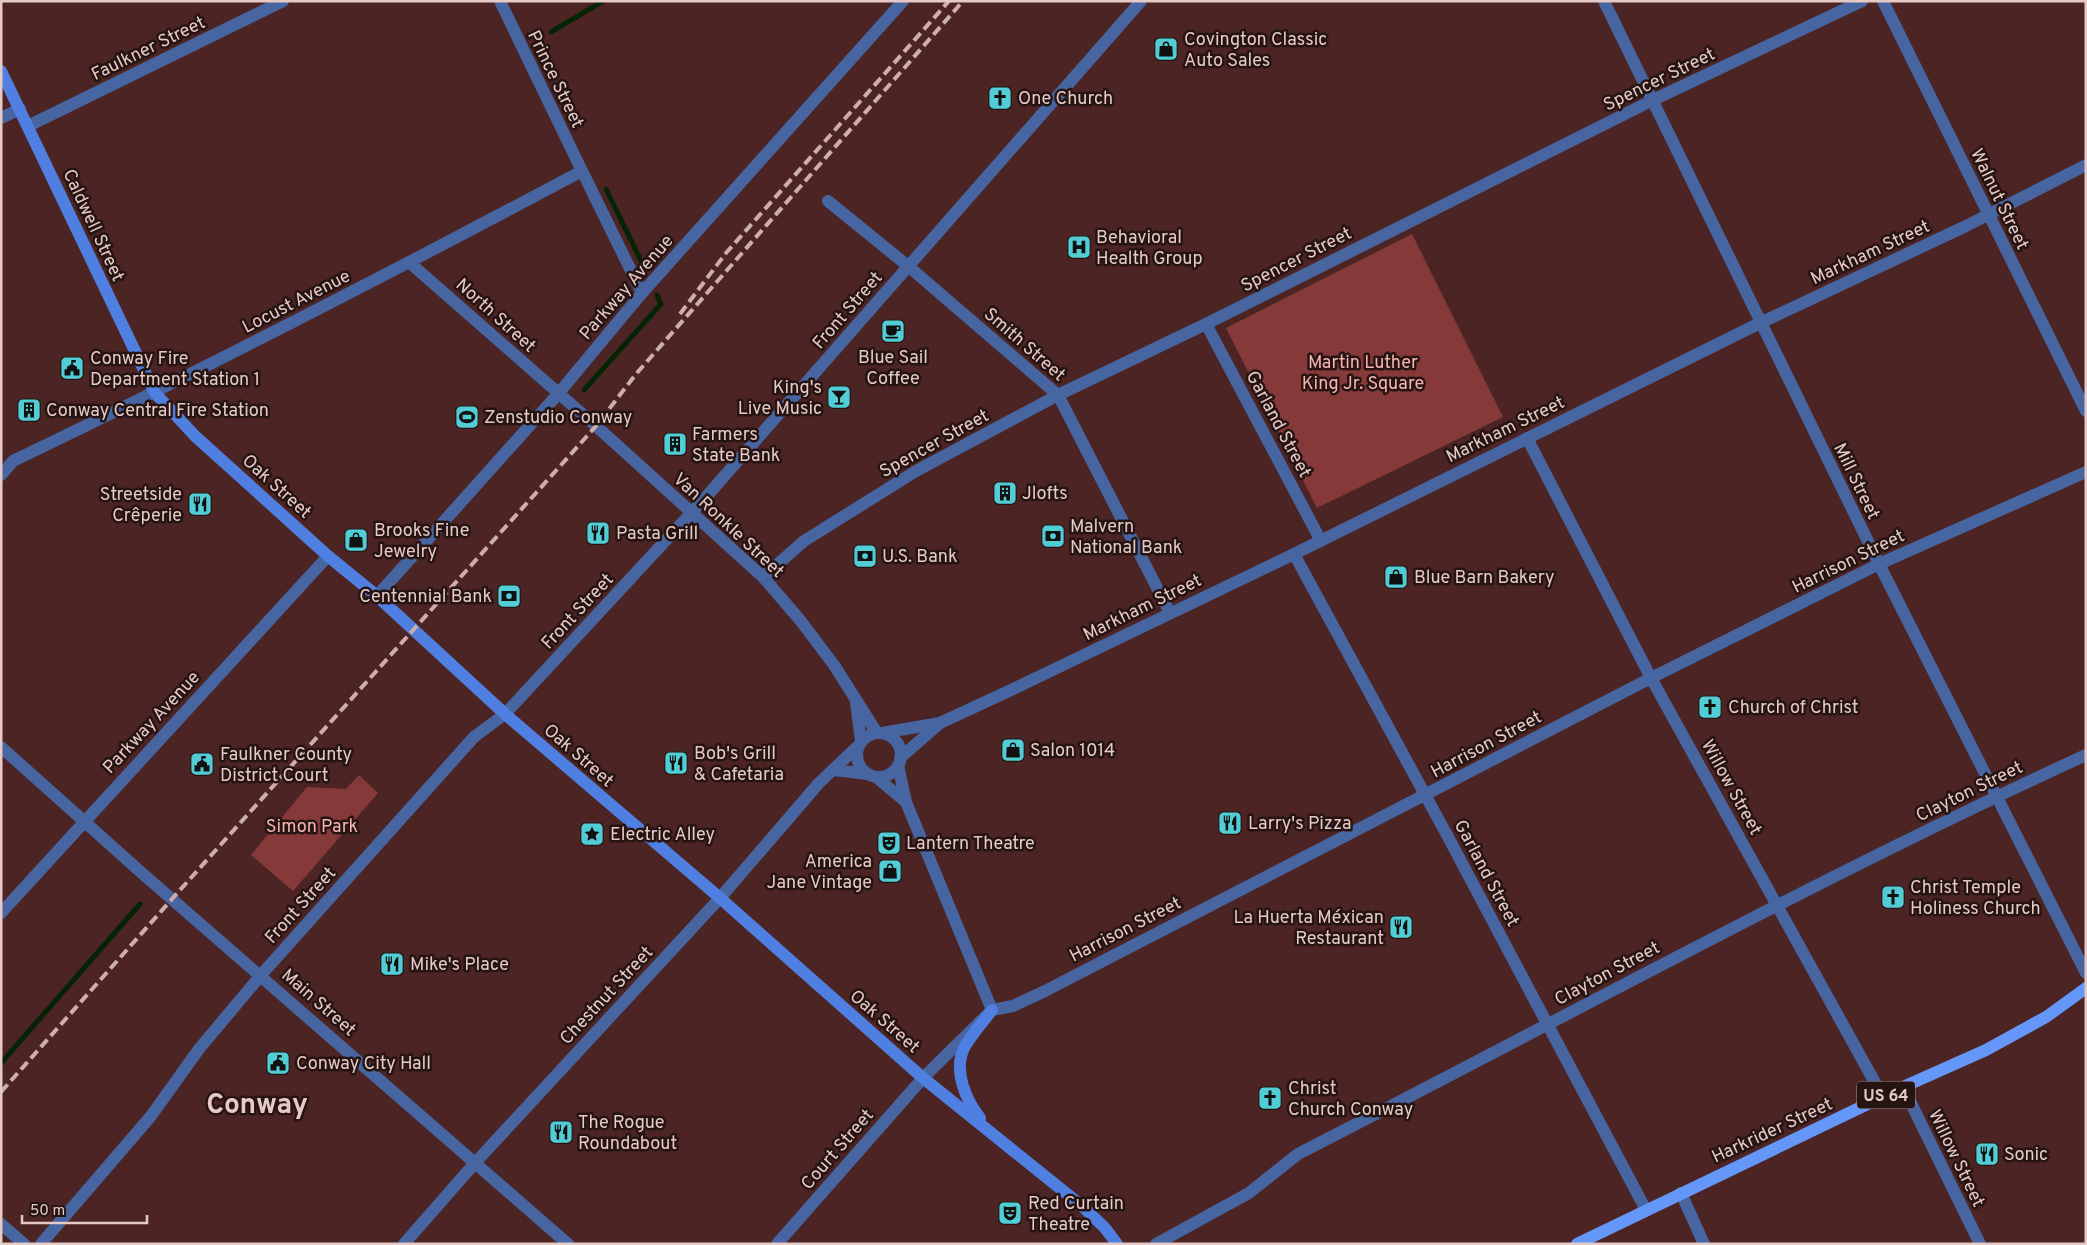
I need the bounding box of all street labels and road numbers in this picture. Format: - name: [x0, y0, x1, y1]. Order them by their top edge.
- street label: Faulkner Street: [88, 12, 209, 87]
- street label: Prince Street: [521, 27, 588, 132]
- street label: Spencer Street: [1600, 43, 1719, 117]
- street label: Walnut Street: [1964, 145, 2033, 254]
- street label: Caldwell Street: [57, 166, 129, 286]
- street label: Markham Street: [1807, 216, 1934, 291]
- street label: Spencer Street: [1237, 223, 1356, 298]
- street label: Parkway Avenue: [575, 231, 679, 345]
- street label: Locust Avenue: [239, 265, 355, 339]
- street label: Front Street: [808, 267, 888, 355]
- street label: North Street: [450, 274, 540, 358]
- street label: Smith Street: [978, 303, 1070, 387]
- street label: Garland Street: [1240, 367, 1315, 482]
- street label: Markham Street: [1443, 392, 1569, 469]
- street label: Spencer Street: [876, 405, 993, 484]
- street label: Mill Street: [1827, 440, 1884, 524]
- street label: Oak Street: [236, 450, 316, 524]
- street label: Van Ronkle Street: [668, 469, 788, 584]
- street label: Harrison Street: [1789, 525, 1909, 599]
- street label: Front Street: [537, 569, 619, 655]
- street label: Markham Street: [1080, 570, 1206, 647]
- street label: Parkway Avenue: [99, 667, 206, 779]
- street label: Harrison Street: [1427, 706, 1546, 784]
- street label: Oak Street: [538, 719, 618, 793]
- street label: Willow Street: [1695, 736, 1766, 840]
- street label: Clayton Street: [1912, 757, 2027, 828]
- street label: Garland Street: [1448, 816, 1523, 931]
- street label: Front Street: [261, 863, 342, 949]
- street label: Harrison Street: [1066, 892, 1185, 968]
- street label: Clayton Street: [1551, 937, 1664, 1012]
- street label: Chestnut Street: [555, 942, 659, 1050]
- street label: Main Street: [276, 964, 360, 1042]
- street label: Oak Street: [844, 985, 924, 1059]
- road number: US 64: [1857, 1082, 1915, 1108]
- street label: Harkrider Street: [1709, 1093, 1837, 1169]
- street label: Court Street: [797, 1105, 880, 1195]
- street label: Willow Street: [1922, 1106, 1989, 1211]

